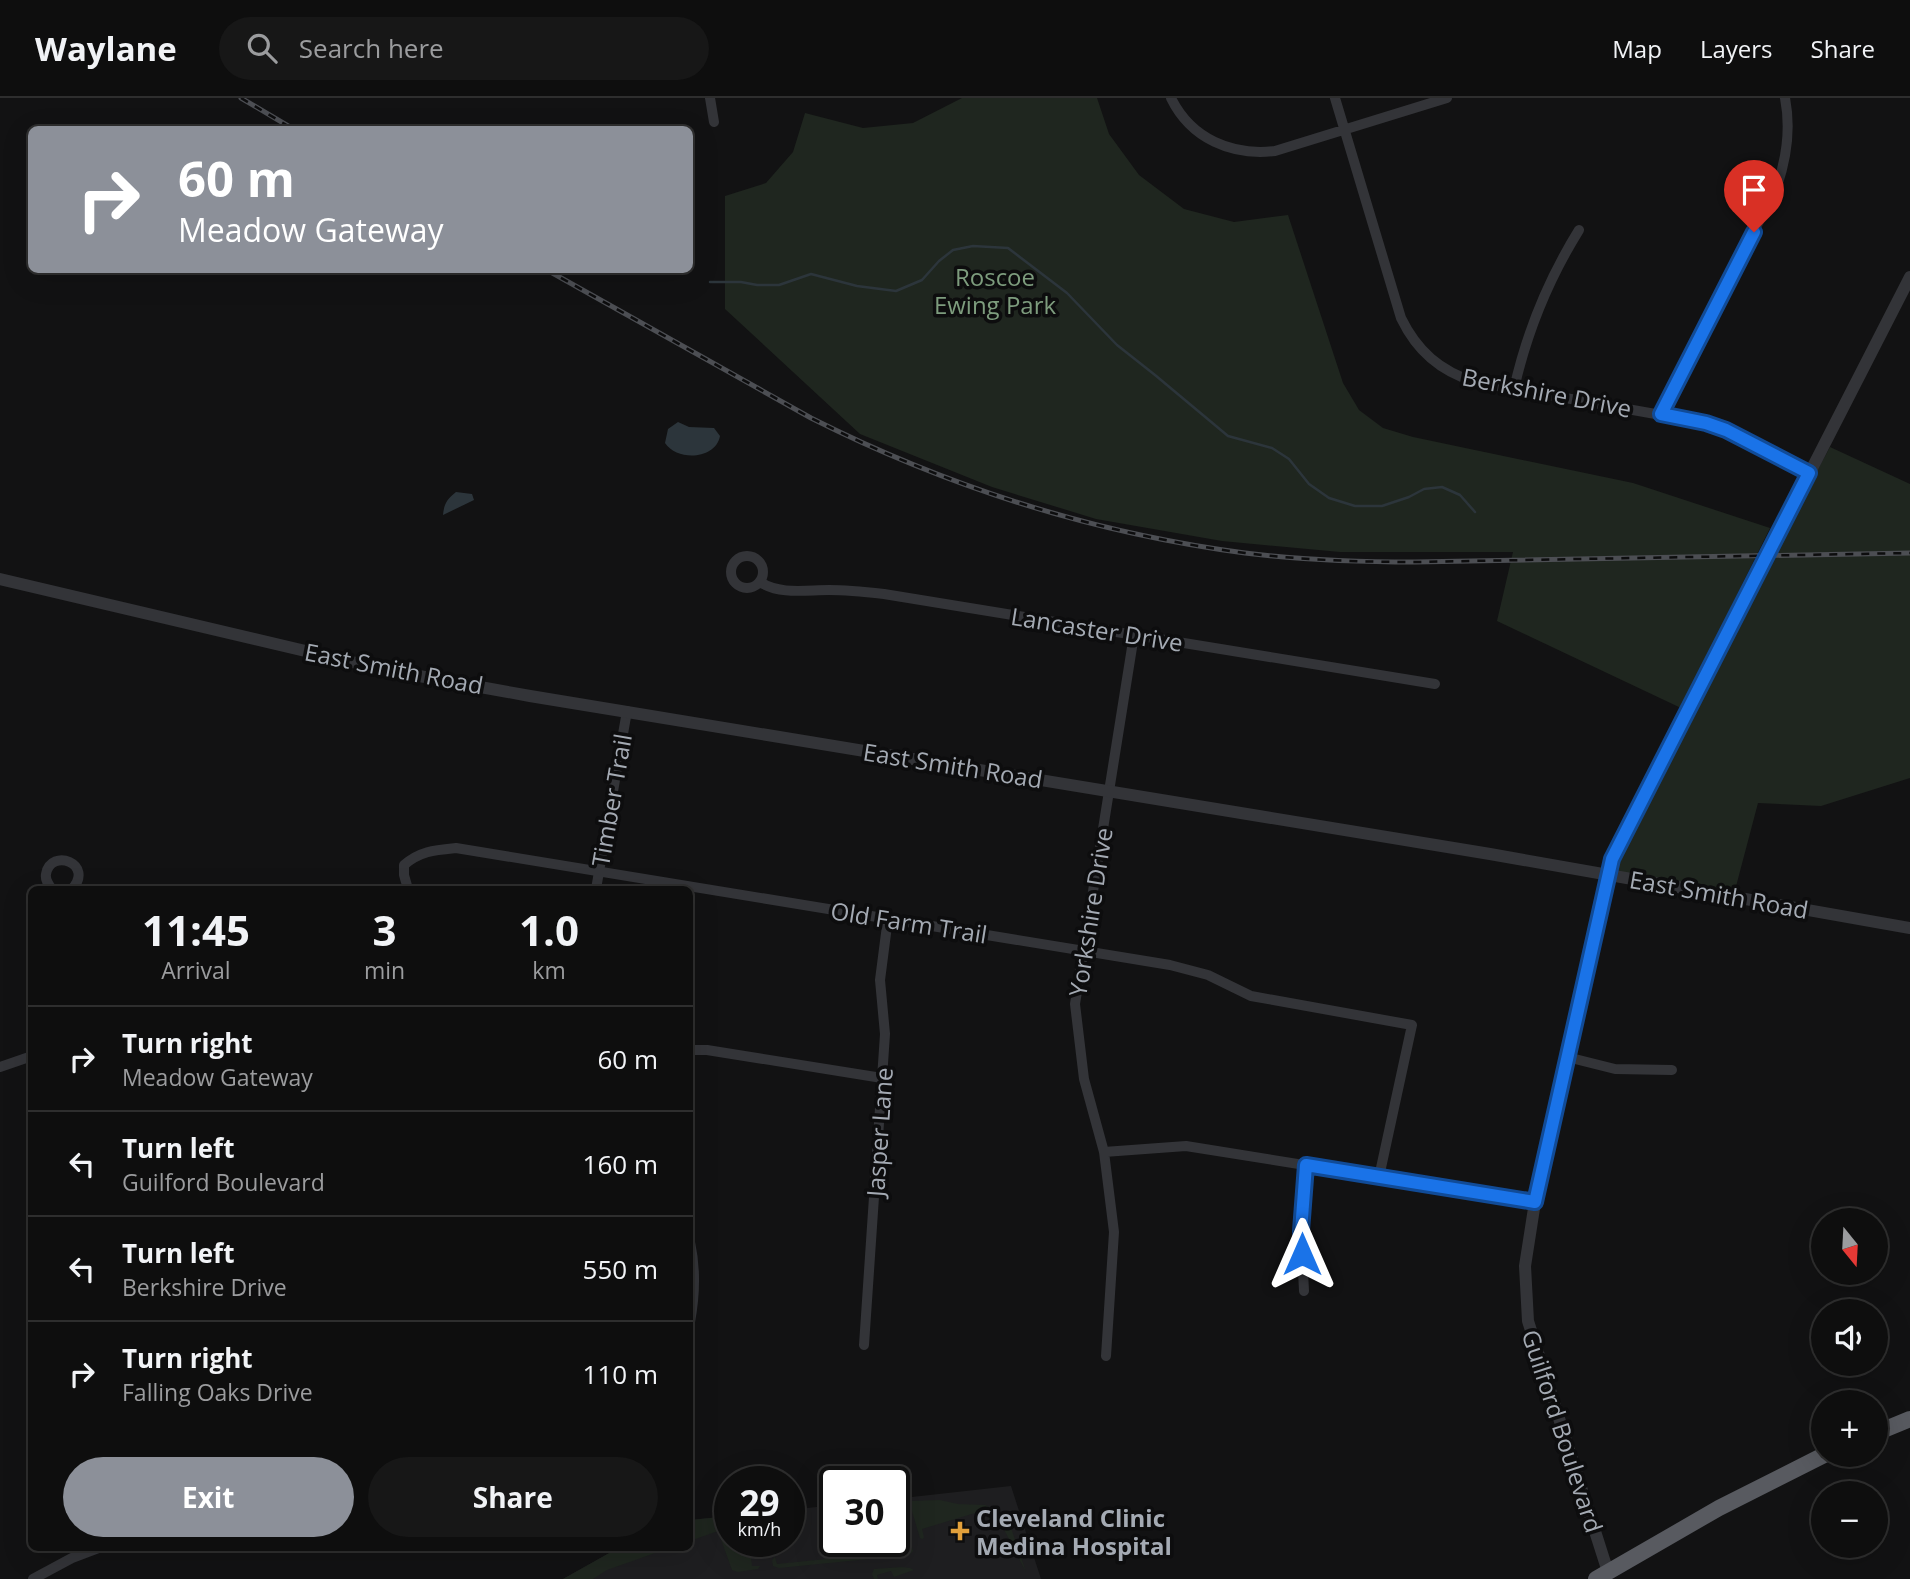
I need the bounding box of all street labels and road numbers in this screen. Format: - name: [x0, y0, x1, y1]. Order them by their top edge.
- street label: Berkshire Drive: [1459, 359, 1635, 425]
- street label: Lancaster Drive: [1009, 599, 1185, 659]
- street label: East Smith Road: [302, 635, 486, 701]
- street label: Timber Trail: [583, 731, 639, 869]
- street label: East Smith Road: [861, 735, 1045, 795]
- street label: Yorkshire Drive: [1060, 825, 1120, 999]
- street label: East Smith Road: [1627, 862, 1811, 926]
- street label: Old Farm Trail: [828, 893, 990, 951]
- street label: Jasper Lane: [858, 1066, 900, 1200]
- street label: Guilford Boulevard: [1515, 1325, 1611, 1537]

